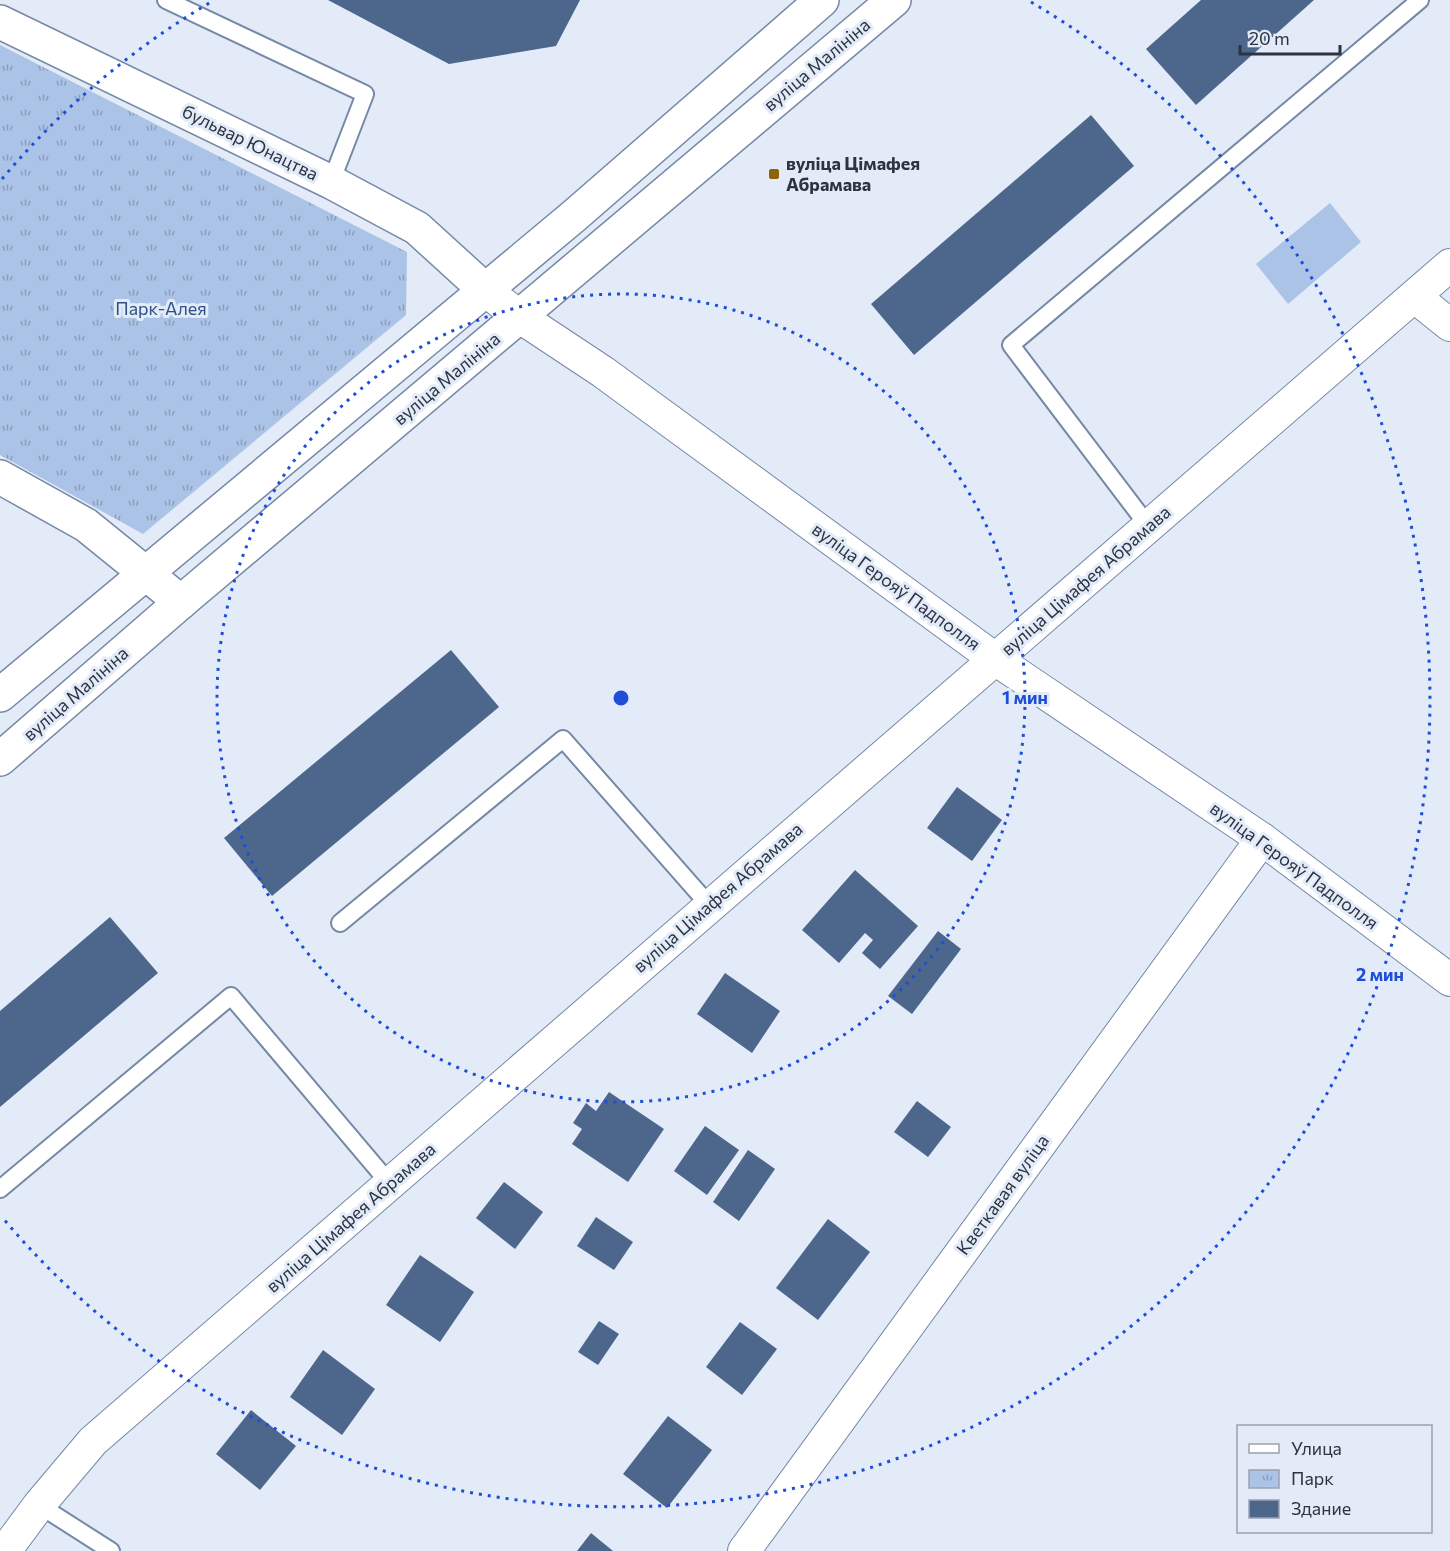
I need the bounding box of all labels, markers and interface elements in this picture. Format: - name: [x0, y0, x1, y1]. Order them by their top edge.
- street label: вуліца Малініна: [759, 13, 874, 115]
- scale bar: [1240, 18, 1340, 56]
- text: 20 m: [1249, 27, 1290, 49]
- street label: бульвар Юнацтва: [179, 100, 322, 185]
- place label: вуліца Цімафея Абрамава: [786, 152, 920, 195]
- marker: вуліца Цімафея Абрамава: [767, 167, 781, 181]
- park label: Парк-Алея: [115, 297, 207, 319]
- street label: вуліца Малініна: [389, 327, 504, 429]
- street label: вуліца Цімафея Абрамава: [996, 501, 1175, 660]
- street label: вуліца Герояў Падполля: [808, 518, 985, 655]
- street label: вуліца Малініна: [18, 642, 133, 745]
- text: 1 мин: [1002, 686, 1048, 708]
- centre of rings: [611, 688, 631, 708]
- street label: вуліца Герояў Падполля: [1206, 797, 1383, 934]
- street label: вуліца Цімафея Абрамава: [628, 818, 807, 977]
- text: 2 мин: [1356, 963, 1404, 985]
- street label: Кветкавая вуліца: [951, 1130, 1053, 1259]
- street label: вуліца Цімафея Абрамава: [261, 1138, 440, 1297]
- legend: [1237, 1425, 1432, 1533]
- text: Улица: [1291, 1437, 1342, 1459]
- text: Парк: [1291, 1467, 1334, 1489]
- text: Здание: [1291, 1497, 1351, 1519]

